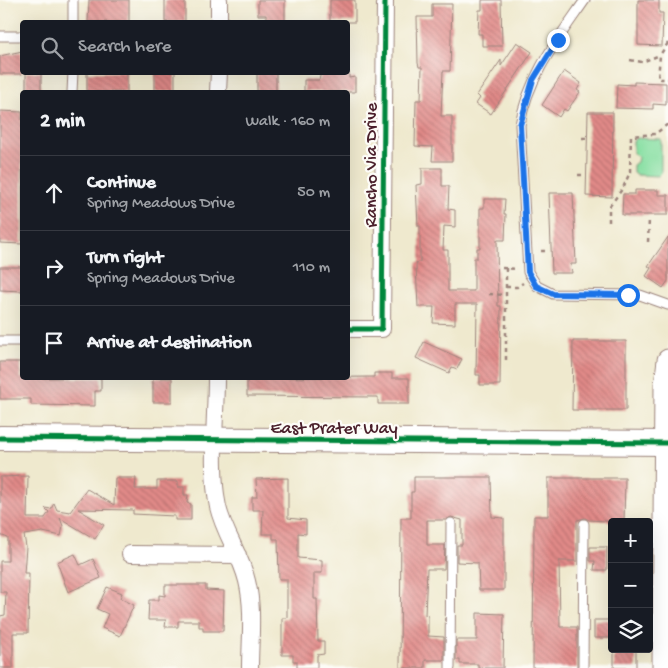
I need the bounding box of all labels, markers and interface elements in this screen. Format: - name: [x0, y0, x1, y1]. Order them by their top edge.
- search box: [20, 20, 350, 75]
- route end: [547, 29, 570, 52]
- icon: search: [38, 34, 66, 62]
- text: Search here: [78, 36, 172, 59]
- street label: Rancho Via Drive: [362, 102, 383, 227]
- text: 2 min: [40, 110, 85, 135]
- text: Walk · 160 m: [245, 113, 330, 132]
- text: Continue: [87, 172, 156, 195]
- icon: ahead: [40, 179, 68, 207]
- text: 50 m: [297, 184, 330, 203]
- text: Spring Meadows Drive: [87, 195, 235, 214]
- text: Turn right: [87, 247, 163, 270]
- icon: right: [40, 254, 68, 282]
- text: 110 m: [293, 259, 330, 278]
- text: Spring Meadows Drive: [87, 270, 235, 289]
- route start: [617, 284, 640, 307]
- icon: arrive: [40, 329, 68, 357]
- text: Arrive at destination: [87, 332, 251, 355]
- street label: East Prater Way: [270, 419, 398, 440]
- map controls: [608, 518, 653, 653]
- button: +: [608, 518, 653, 563]
- button: −: [608, 563, 653, 608]
- button: layers: [608, 608, 653, 653]

